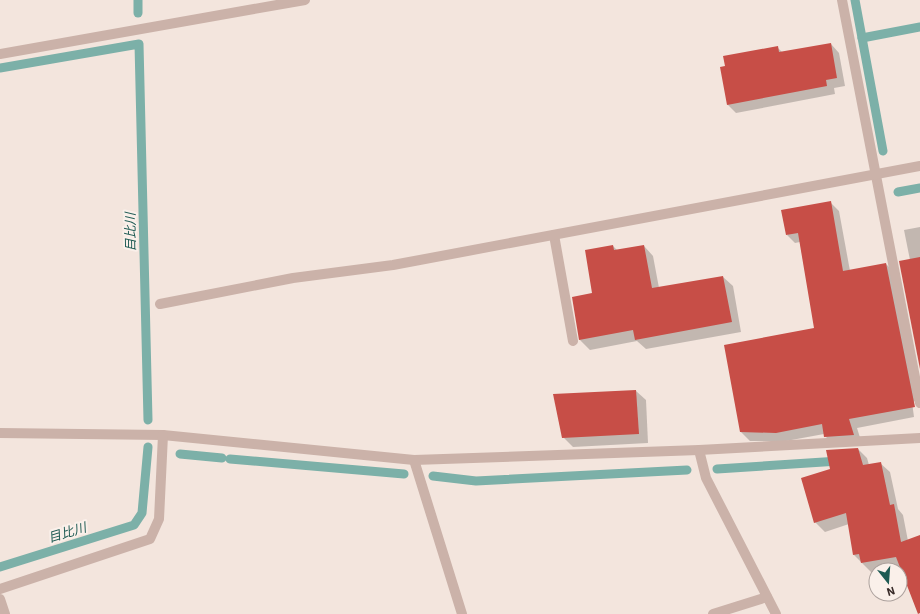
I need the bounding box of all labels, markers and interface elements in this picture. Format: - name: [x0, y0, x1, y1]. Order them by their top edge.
- water label: 目比川: [122, 210, 139, 252]
- water label: 目比川: [46, 518, 90, 546]
- north arrow: [868, 562, 908, 602]
- text: N: [885, 584, 897, 599]

